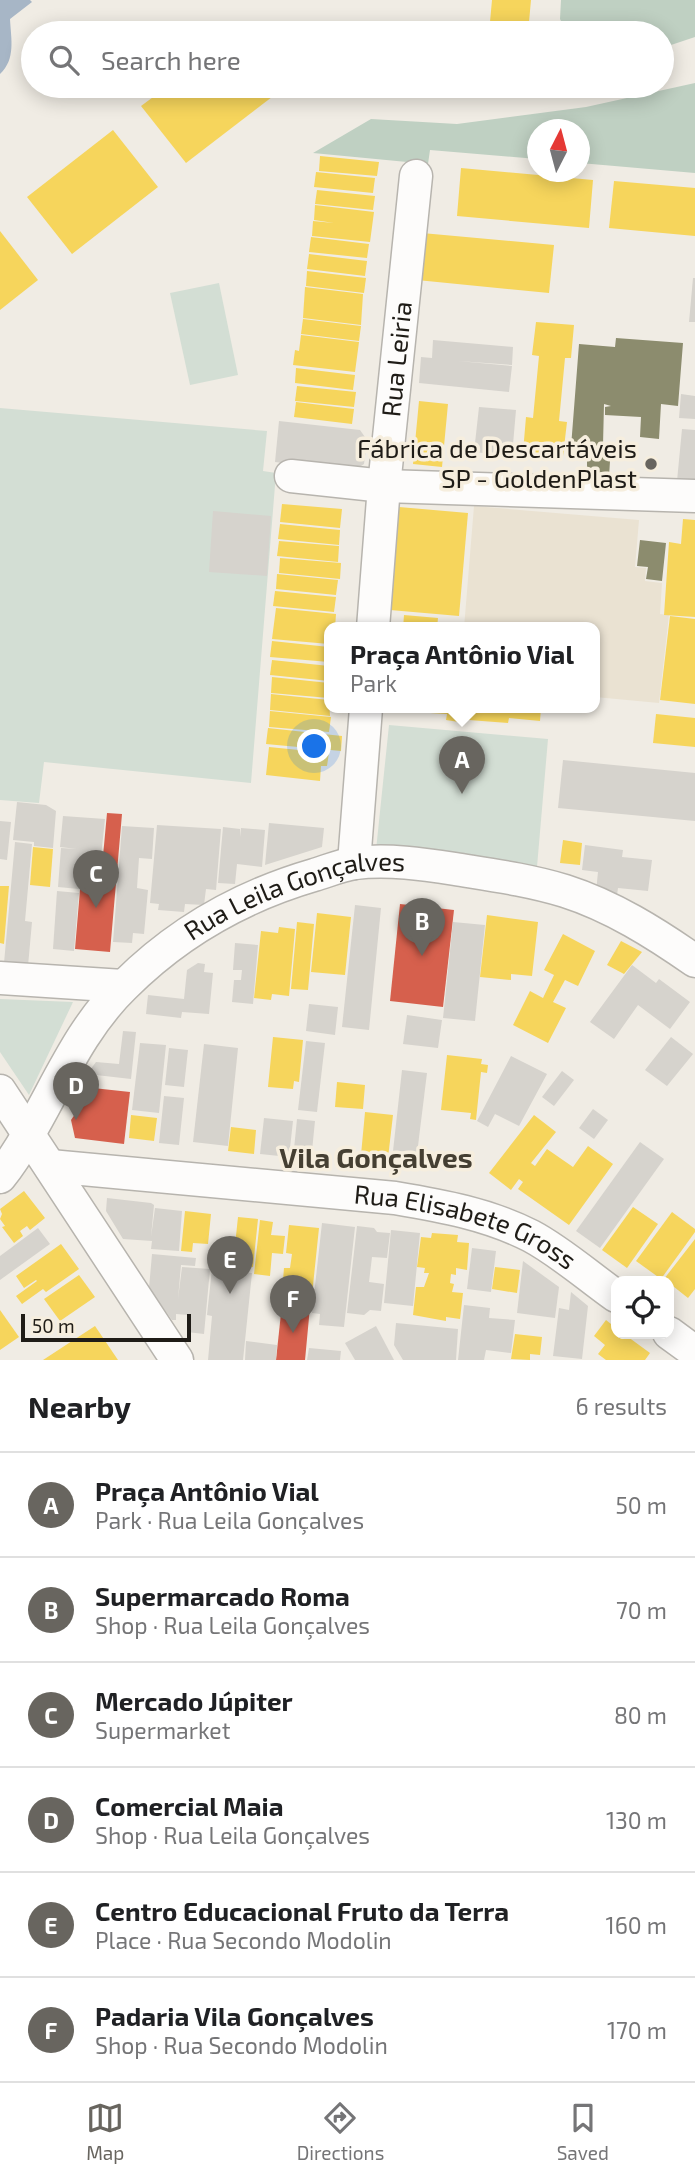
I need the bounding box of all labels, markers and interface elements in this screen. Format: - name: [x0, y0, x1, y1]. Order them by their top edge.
- search box: [21, 21, 674, 98]
- icon: search: [45, 41, 83, 79]
- text: Search here: [101, 44, 241, 75]
- north arrow: [527, 119, 590, 182]
- street label: Rua Leiria: [374, 300, 417, 418]
- place label: Fábrica de Descartáveis SP - GoldenPlast: [357, 432, 637, 493]
- marker: Fábrica de Descartáveis SP - GoldenPlast: [643, 456, 659, 472]
- popup: [324, 622, 600, 713]
- text: Praça Antônio Vial: [350, 638, 574, 669]
- text: Park: [350, 669, 397, 697]
- your location: [297, 729, 331, 763]
- pin: A: [439, 736, 485, 794]
- street label: Rua Leila Gonçalves: [178, 844, 406, 946]
- pin: C: [73, 850, 119, 908]
- pin: B: [399, 898, 445, 956]
- pin: D: [53, 1062, 99, 1120]
- district label: Vila Gonçalves: [279, 1140, 473, 1175]
- street label: Rua Elisabete Gross: [353, 1177, 583, 1275]
- pin: E: [207, 1236, 253, 1294]
- pin: F: [270, 1275, 316, 1333]
- map controls: [611, 1276, 674, 1339]
- button: locate: [611, 1276, 674, 1339]
- scale bar: [21, 1311, 191, 1343]
- text: 50 m: [32, 1314, 75, 1337]
- text: Nearby: [28, 1388, 131, 1424]
- text: 6 results: [576, 1392, 667, 1420]
- text: Praça Antônio Vial: [95, 1475, 319, 1506]
- text: A: [43, 1491, 59, 1519]
- text: 50 m: [616, 1491, 667, 1519]
- text: Park · Rua Leila Gonçalves: [95, 1506, 364, 1534]
- text: Supermarcado Roma: [95, 1580, 350, 1611]
- text: B: [44, 1596, 58, 1624]
- text: 70 m: [616, 1596, 667, 1624]
- text: Shop · Rua Leila Gonçalves: [95, 1611, 370, 1639]
- text: Mercado Júpiter: [95, 1685, 293, 1716]
- text: C: [44, 1701, 58, 1729]
- text: 80 m: [614, 1701, 667, 1729]
- text: Supermarket: [95, 1716, 230, 1744]
- text: Comercial Maia: [95, 1790, 284, 1821]
- text: D: [43, 1806, 59, 1834]
- text: 130 m: [606, 1806, 667, 1834]
- text: Shop · Rua Leila Gonçalves: [95, 1821, 370, 1849]
- text: Centro Educacional Fruto da Terra: [95, 1895, 509, 1926]
- text: E: [44, 1911, 58, 1939]
- text: 160 m: [606, 1911, 667, 1939]
- text: Place · Rua Secondo Modolin: [95, 1926, 392, 1954]
- text: Padaria Vila Gonçalves: [95, 2000, 374, 2031]
- text: F: [45, 2016, 57, 2044]
- text: 170 m: [607, 2016, 667, 2044]
- text: Shop · Rua Secondo Modolin: [95, 2031, 388, 2059]
- tab: Map: [86, 2099, 124, 2164]
- tab: Directions: [297, 2099, 384, 2164]
- tab: Saved: [557, 2099, 609, 2164]

